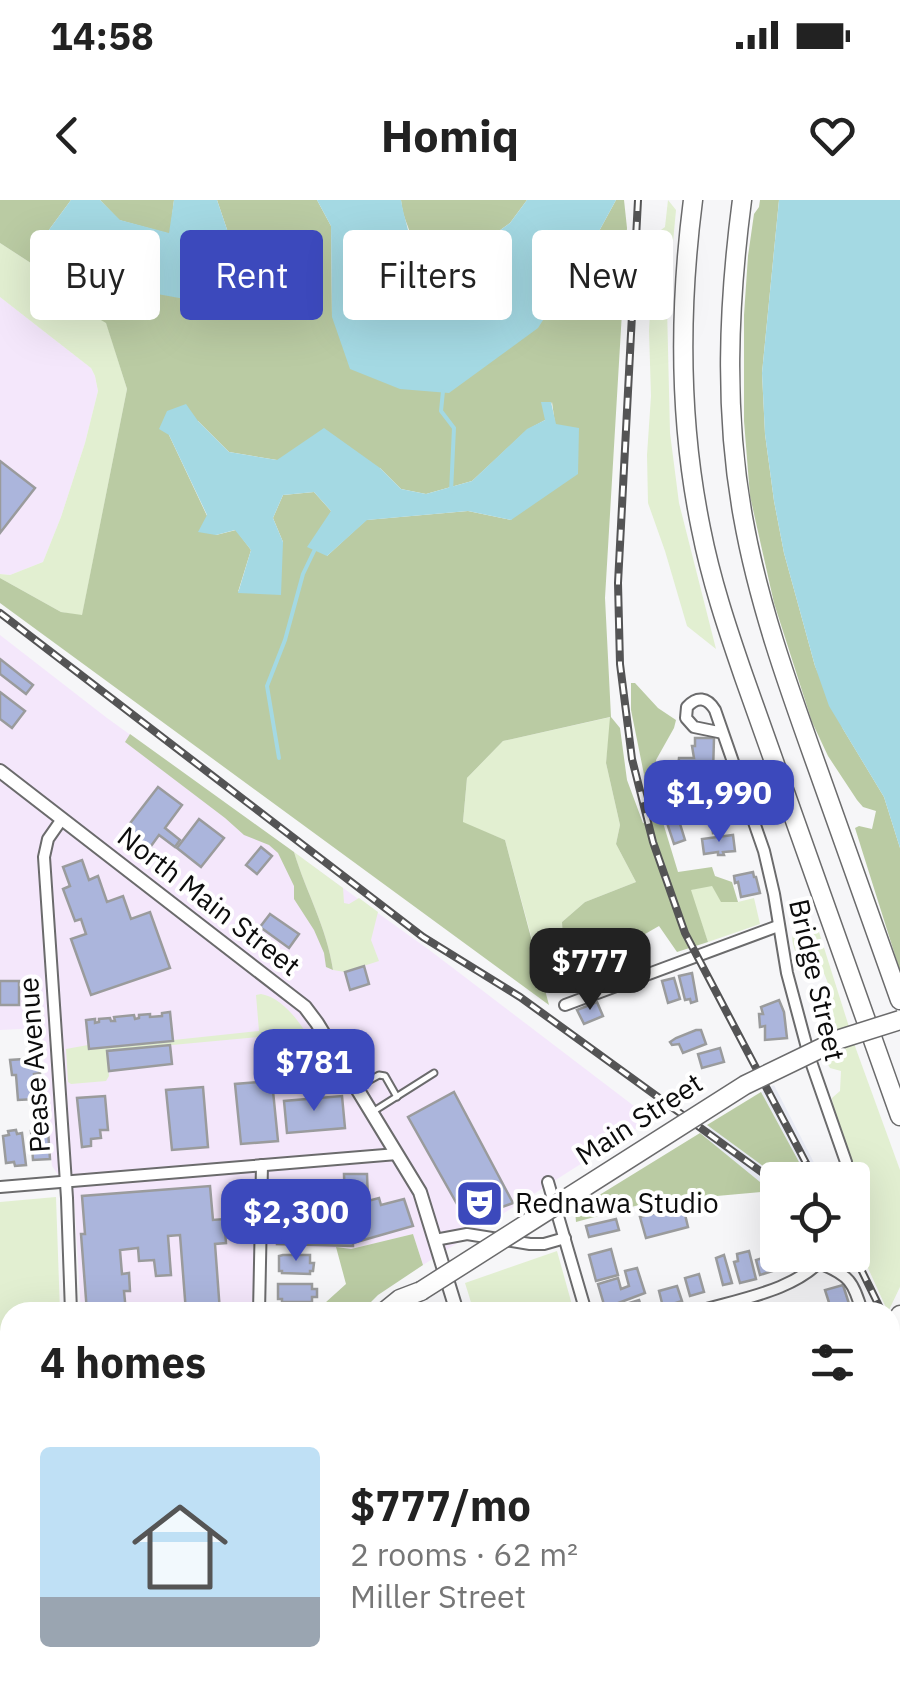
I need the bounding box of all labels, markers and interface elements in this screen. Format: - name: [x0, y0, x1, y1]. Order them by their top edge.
- text: 14:58: [50, 11, 154, 60]
- text: Homiq: [381, 106, 519, 164]
- icon: back: [40, 108, 95, 163]
- icon: heart: [805, 108, 860, 163]
- chip: Buy: [30, 230, 160, 320]
- chip: Rent: [180, 230, 323, 320]
- chip: Filters: [343, 230, 512, 320]
- chip: New: [532, 230, 673, 320]
- pin: $1,990: [638, 760, 800, 845]
- text: $1,990: [666, 771, 772, 813]
- street label: North Main Street: [110, 818, 308, 984]
- street label: Bridge Street: [781, 895, 854, 1065]
- pin: $777: [531, 928, 649, 1013]
- text: $777: [552, 939, 628, 981]
- street label: Pease Avenue: [9, 976, 58, 1154]
- pin: $781: [255, 1029, 373, 1114]
- text: $781: [276, 1040, 352, 1082]
- street label: Main Street: [568, 1064, 709, 1173]
- map controls: [760, 1162, 870, 1272]
- button: locate: [760, 1162, 870, 1272]
- theatre icon: Rednawa Studio: [454, 1177, 506, 1229]
- pin: $2,300: [215, 1179, 377, 1264]
- place label: Rednawa Studio: [515, 1184, 719, 1221]
- text: $2,300: [243, 1190, 349, 1232]
- text: 4 homes: [40, 1335, 206, 1390]
- icon: filters: [805, 1335, 860, 1390]
- text: $777/mo: [350, 1478, 531, 1533]
- icon: home: [120, 1487, 240, 1607]
- text: 2 rooms · 62 m²: [350, 1533, 578, 1575]
- text: Miller Street: [350, 1575, 526, 1617]

